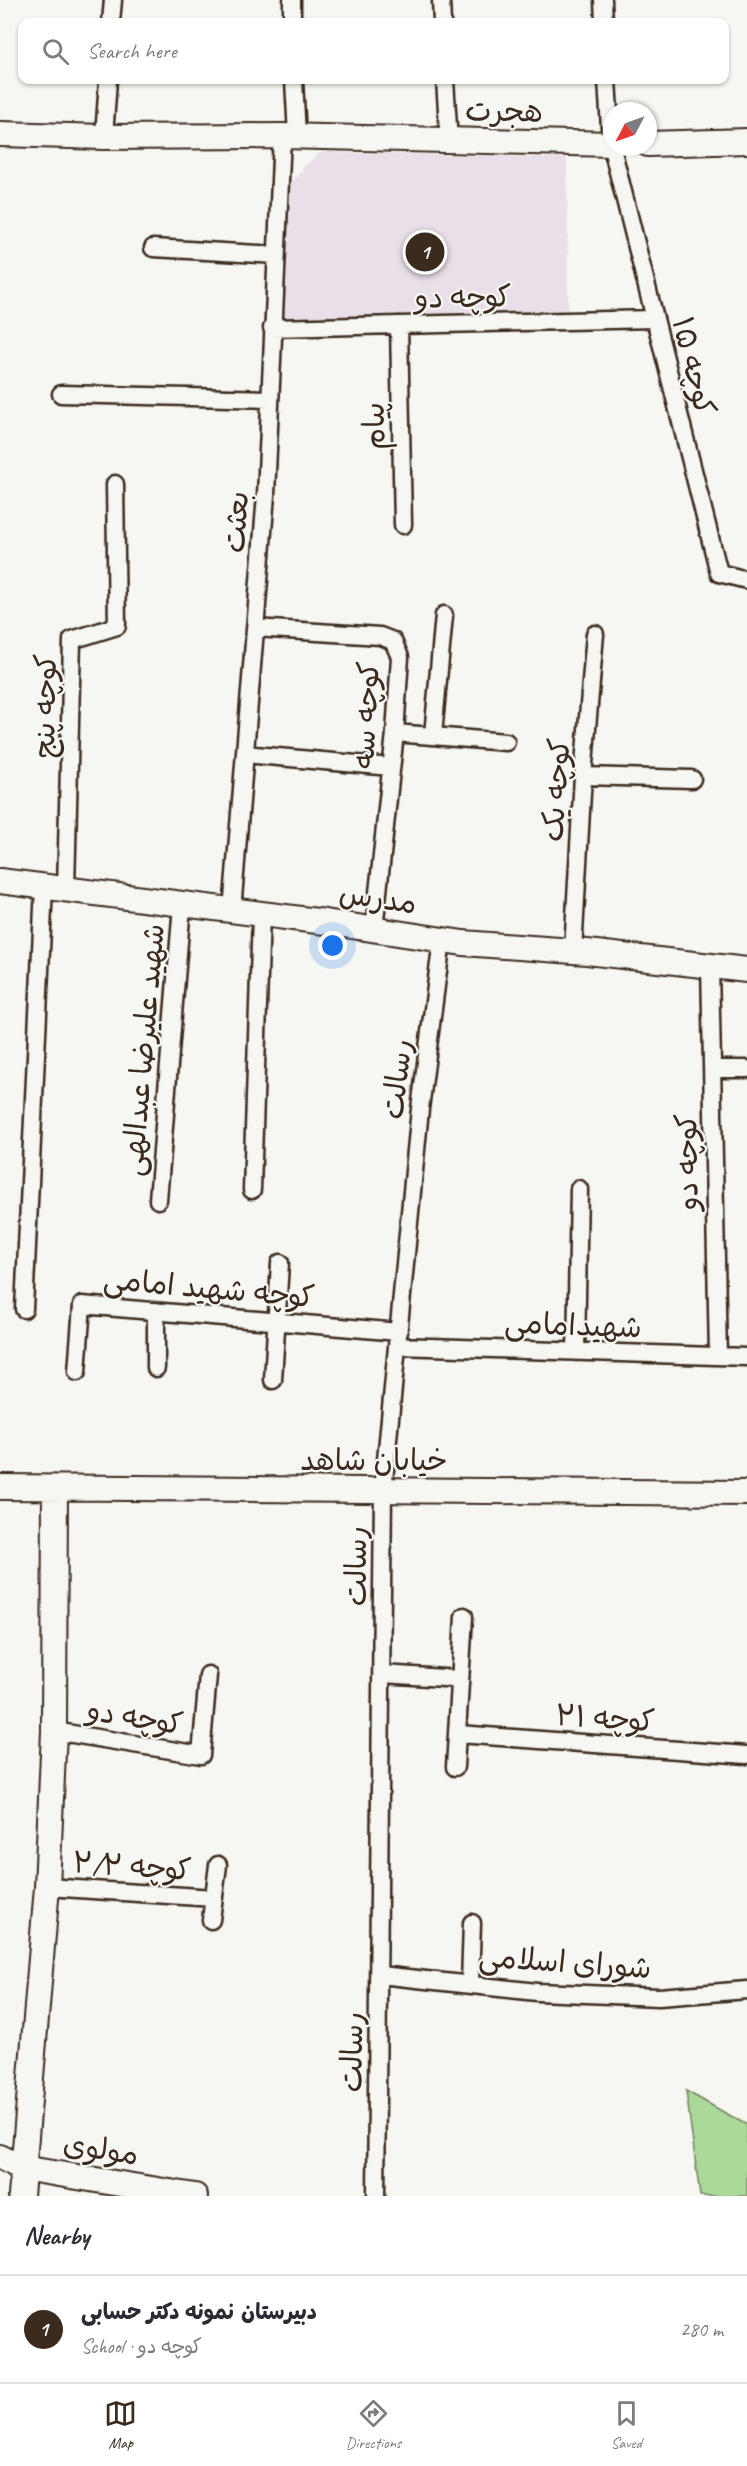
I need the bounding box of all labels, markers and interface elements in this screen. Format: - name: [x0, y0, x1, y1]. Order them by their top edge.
- search box: [18, 18, 729, 84]
- icon: search: [39, 35, 72, 68]
- text: Search here: [87, 37, 177, 65]
- street label: هجرت: [465, 91, 543, 131]
- north arrow: [603, 102, 657, 156]
- pin: 1: [406, 230, 444, 274]
- street label: کوچه دو: [412, 277, 512, 317]
- street label: کوچه ۱۵: [663, 313, 725, 419]
- street label: پیام: [355, 402, 396, 450]
- street label: بعثت: [215, 490, 257, 554]
- street label: کوچه پنج: [25, 653, 66, 759]
- street label: کوچه سه: [344, 660, 388, 770]
- street label: کوچه یک: [533, 737, 579, 843]
- street label: مدرس: [337, 874, 419, 922]
- street label: شهید علیرضا عبدالهی: [113, 922, 173, 1178]
- your location: [318, 931, 347, 960]
- street label: رسالت: [373, 1037, 421, 1121]
- street label: کوچه دو: [667, 1113, 707, 1213]
- street label: کوچه شهید امامی: [102, 1260, 316, 1316]
- street label: شهیدامامی: [504, 1304, 642, 1346]
- street label: خیابان شاهد: [300, 1441, 448, 1479]
- street label: رسالت: [337, 1526, 375, 1606]
- street label: کوچه دو: [82, 1690, 186, 1743]
- street label: کوچه ۲۱: [554, 1696, 656, 1740]
- street label: کوچه ۲/۲: [71, 1843, 193, 1889]
- street label: شورای اسلامی: [477, 1937, 653, 1987]
- street label: رسالت: [332, 2011, 372, 2093]
- street label: مولوی: [60, 2124, 142, 2174]
- text: Nearby: [24, 2219, 89, 2252]
- text: دبیرستان نمونه دکتر حسابی: [81, 2298, 317, 2326]
- text: 1: [39, 2317, 48, 2342]
- text: 280 m: [680, 2317, 723, 2342]
- text: School · کوچه دو: [81, 2334, 202, 2359]
- tab: Map: [104, 2397, 137, 2453]
- tab: Directions: [346, 2397, 401, 2453]
- tab: Saved: [610, 2397, 643, 2453]

